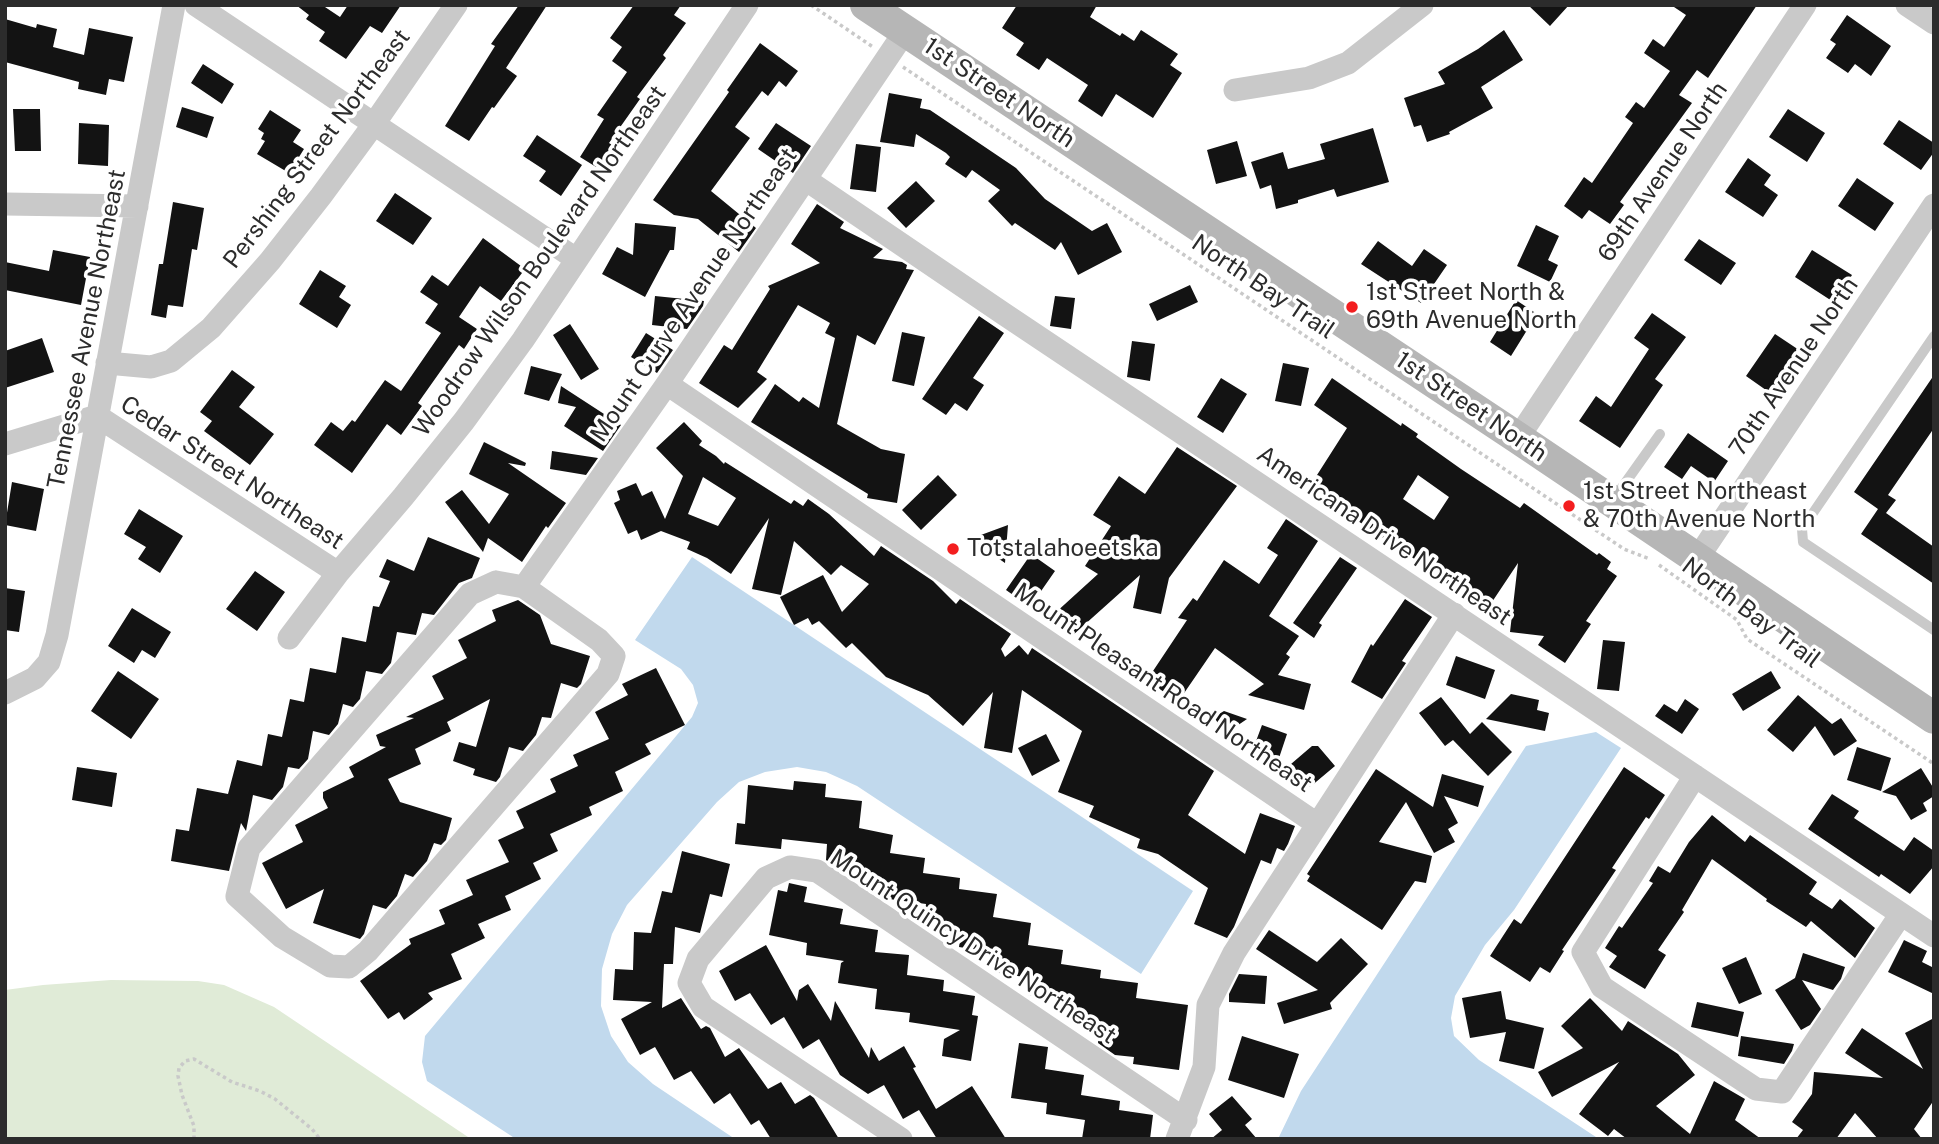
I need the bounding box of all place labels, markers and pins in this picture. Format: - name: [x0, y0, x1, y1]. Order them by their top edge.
- place label: 1st Street North & 69th Avenue North: [1366, 279, 1577, 335]
- marker: 1st Street North & 69th Avenue North: [1344, 299, 1360, 315]
- place label: 1st Street Northeast & 70th Avenue North: [1583, 478, 1815, 534]
- marker: 1st Street Northeast & 70th Avenue North: [1561, 498, 1577, 514]
- place label: Totstalahoeetska: [967, 535, 1159, 563]
- marker: Totstalahoeetska: [945, 541, 961, 557]

